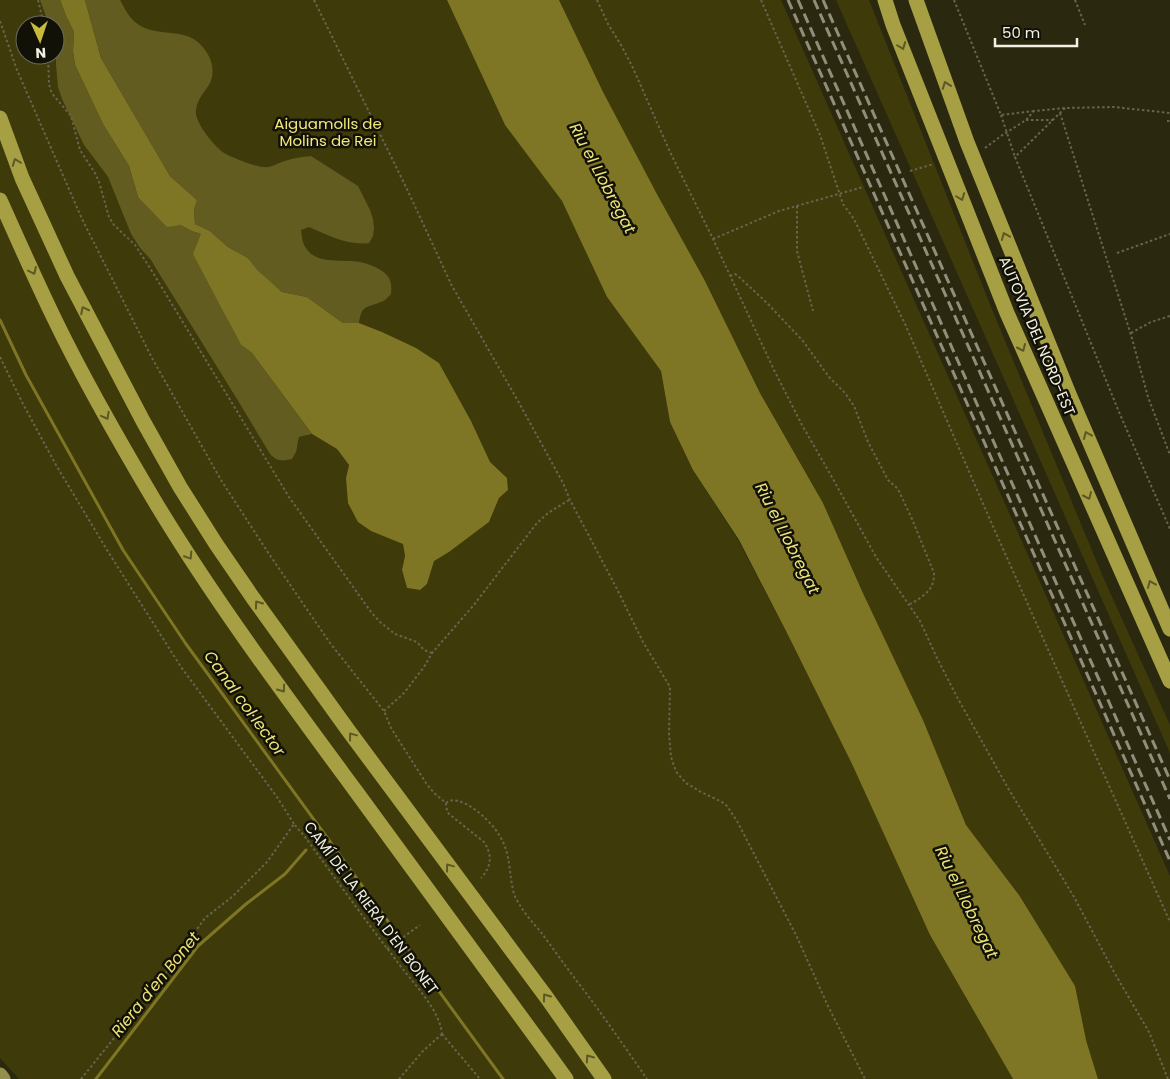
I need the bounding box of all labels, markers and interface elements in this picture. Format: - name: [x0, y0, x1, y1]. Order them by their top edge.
- north arrow: [15, 15, 65, 65]
- scale bar: [995, 15, 1078, 47]
- text: 50 m: [1002, 22, 1040, 43]
- one-way arrow: [895, 41, 906, 50]
- text: N: [35, 43, 46, 63]
- one-way arrow: [942, 81, 952, 90]
- park label: Aiguamolls de Molins de Rei: [274, 113, 382, 151]
- water label: Riu el Llobregat: [564, 119, 642, 239]
- one-way arrow: [12, 158, 22, 167]
- one-way arrow: [955, 192, 965, 201]
- one-way arrow: [1001, 232, 1011, 241]
- street label: AUTOVIA DEL NORD-EST: [994, 253, 1081, 419]
- one-way arrow: [26, 266, 37, 275]
- one-way arrow: [80, 306, 90, 315]
- one-way arrow: [1016, 343, 1027, 352]
- one-way arrow: [100, 411, 110, 420]
- one-way arrow: [1082, 431, 1093, 440]
- water label: Riu el Llobregat: [749, 478, 826, 599]
- one-way arrow: [1081, 491, 1092, 500]
- one-way arrow: [183, 550, 193, 559]
- one-way arrow: [1146, 580, 1157, 589]
- one-way arrow: [255, 601, 263, 610]
- water label: Canal col·lector: [198, 646, 291, 762]
- one-way arrow: [276, 683, 285, 693]
- one-way arrow: [349, 732, 358, 742]
- street label: CAMÍ DE LA RIERA D'EN BONET: [299, 817, 443, 998]
- water label: Riu el Llobregat: [929, 842, 1004, 963]
- one-way arrow: [446, 863, 455, 873]
- water label: Riera d'en Bonet: [106, 926, 206, 1042]
- one-way arrow: [543, 993, 552, 1003]
- one-way arrow: [586, 1054, 595, 1064]

